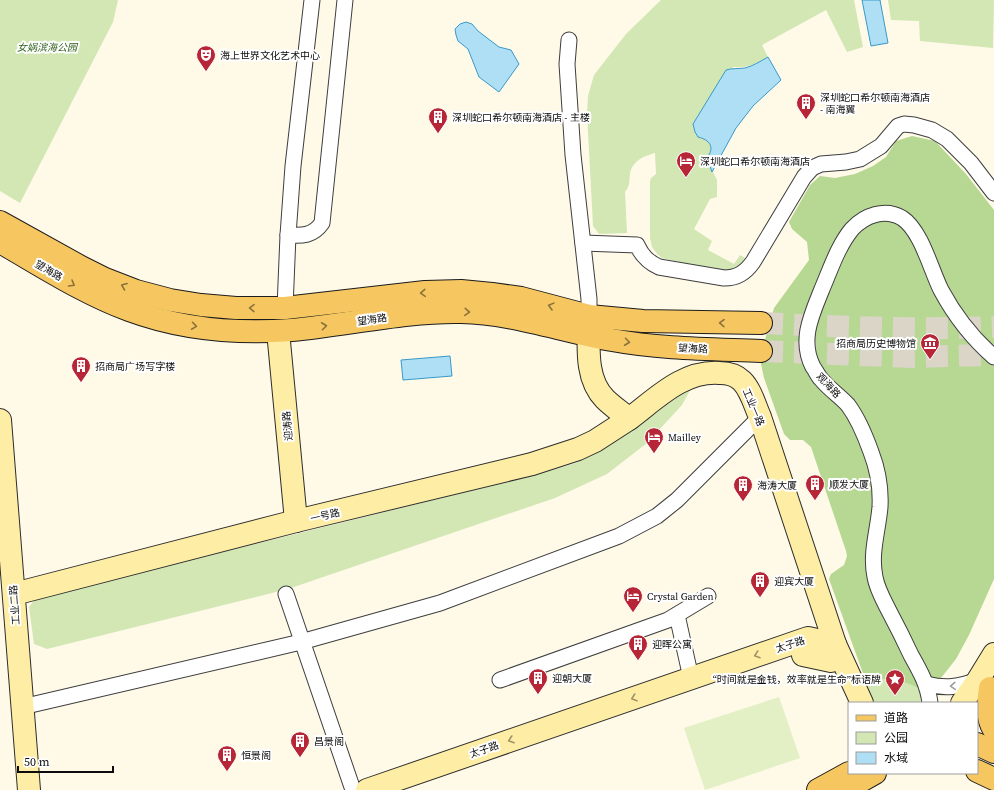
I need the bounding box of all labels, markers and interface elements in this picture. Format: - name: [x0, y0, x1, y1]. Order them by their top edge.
- park label: 女娲滨海公园: [17, 41, 79, 54]
- theatre icon: 海上世界文化艺术中心: [195, 44, 217, 72]
- place label: 海上世界文化艺术中心: [220, 49, 320, 62]
- place label: 深圳蛇口希尔顿南海酒店 - 南海翼: [820, 91, 930, 116]
- building icon: 深圳蛇口希尔顿南海酒店 - 南海翼: [795, 92, 817, 120]
- building icon: 深圳蛇口希尔顿南海酒店 - 主楼: [427, 106, 449, 134]
- place label: 深圳蛇口希尔顿南海酒店 - 主楼: [452, 111, 590, 124]
- hotel icon: 深圳蛇口希尔顿南海酒店: [675, 150, 697, 178]
- place label: 深圳蛇口希尔顿南海酒店: [700, 155, 810, 168]
- street label: 望海路: [33, 257, 65, 284]
- one-way arrow: [68, 279, 76, 286]
- one-way arrow: [121, 283, 128, 291]
- one-way arrow: [420, 288, 426, 297]
- one-way arrow: [548, 303, 554, 311]
- one-way arrow: [249, 304, 255, 312]
- one-way arrow: [464, 308, 470, 317]
- street label: 望海路: [356, 311, 388, 328]
- one-way arrow: [719, 319, 725, 327]
- one-way arrow: [191, 321, 198, 330]
- one-way arrow: [321, 322, 327, 331]
- museum icon: 招商局历史博物馆: [919, 332, 941, 360]
- one-way arrow: [624, 337, 630, 346]
- place label: 招商局历史博物馆: [836, 337, 916, 350]
- street label: 望海路: [678, 341, 708, 356]
- building icon: 招商局广场写字楼: [70, 355, 92, 383]
- place label: 招商局广场写字楼: [95, 360, 175, 373]
- street label: 观海路: [814, 370, 844, 401]
- street label: 工业一路: [740, 386, 767, 428]
- street label: 迎涛路: [280, 410, 295, 441]
- hotel icon: Mailley: [643, 426, 665, 454]
- place label: Mailley: [668, 431, 702, 444]
- building icon: 顺发大厦: [804, 473, 826, 501]
- building icon: 海涛大厦: [732, 474, 754, 502]
- place label: 顺发大厦: [829, 478, 869, 491]
- place label: 海涛大厦: [757, 479, 797, 492]
- street label: 一号路: [309, 506, 341, 525]
- building icon: 迎宾大厦: [749, 570, 771, 598]
- place label: 迎宾大厦: [774, 575, 814, 588]
- street label: 工业二路: [7, 585, 22, 625]
- hotel icon: Crystal Garden: [622, 585, 644, 613]
- place label: Crystal Garden: [647, 590, 713, 603]
- building icon: 迎晖公寓: [627, 633, 649, 661]
- street label: 太子路: [774, 634, 806, 655]
- place label: 迎晖公寓: [652, 638, 692, 651]
- one-way arrow: [754, 651, 761, 659]
- building icon: 迎朝大厦: [527, 667, 549, 695]
- place icon: “时间就是金钱，效率就是生命”标语牌: [884, 668, 906, 696]
- place label: 迎朝大厦: [552, 672, 592, 685]
- place label: “时间就是金钱，效率就是生命”标语牌: [713, 673, 881, 686]
- one-way arrow: [950, 682, 956, 691]
- one-way arrow: [631, 693, 638, 701]
- legend: [848, 702, 978, 774]
- text: 道路: [884, 710, 908, 726]
- building icon: 昌景阁: [289, 730, 311, 758]
- text: 公园: [884, 730, 908, 746]
- place label: 昌景阁: [314, 735, 344, 748]
- one-way arrow: [508, 735, 515, 744]
- street label: 太子路: [468, 738, 500, 761]
- building icon: 恒景阁: [216, 744, 238, 772]
- scale bar: [18, 748, 113, 774]
- place label: 恒景阁: [241, 749, 271, 762]
- text: 水域: [884, 750, 908, 766]
- text: 50 m: [24, 754, 50, 770]

